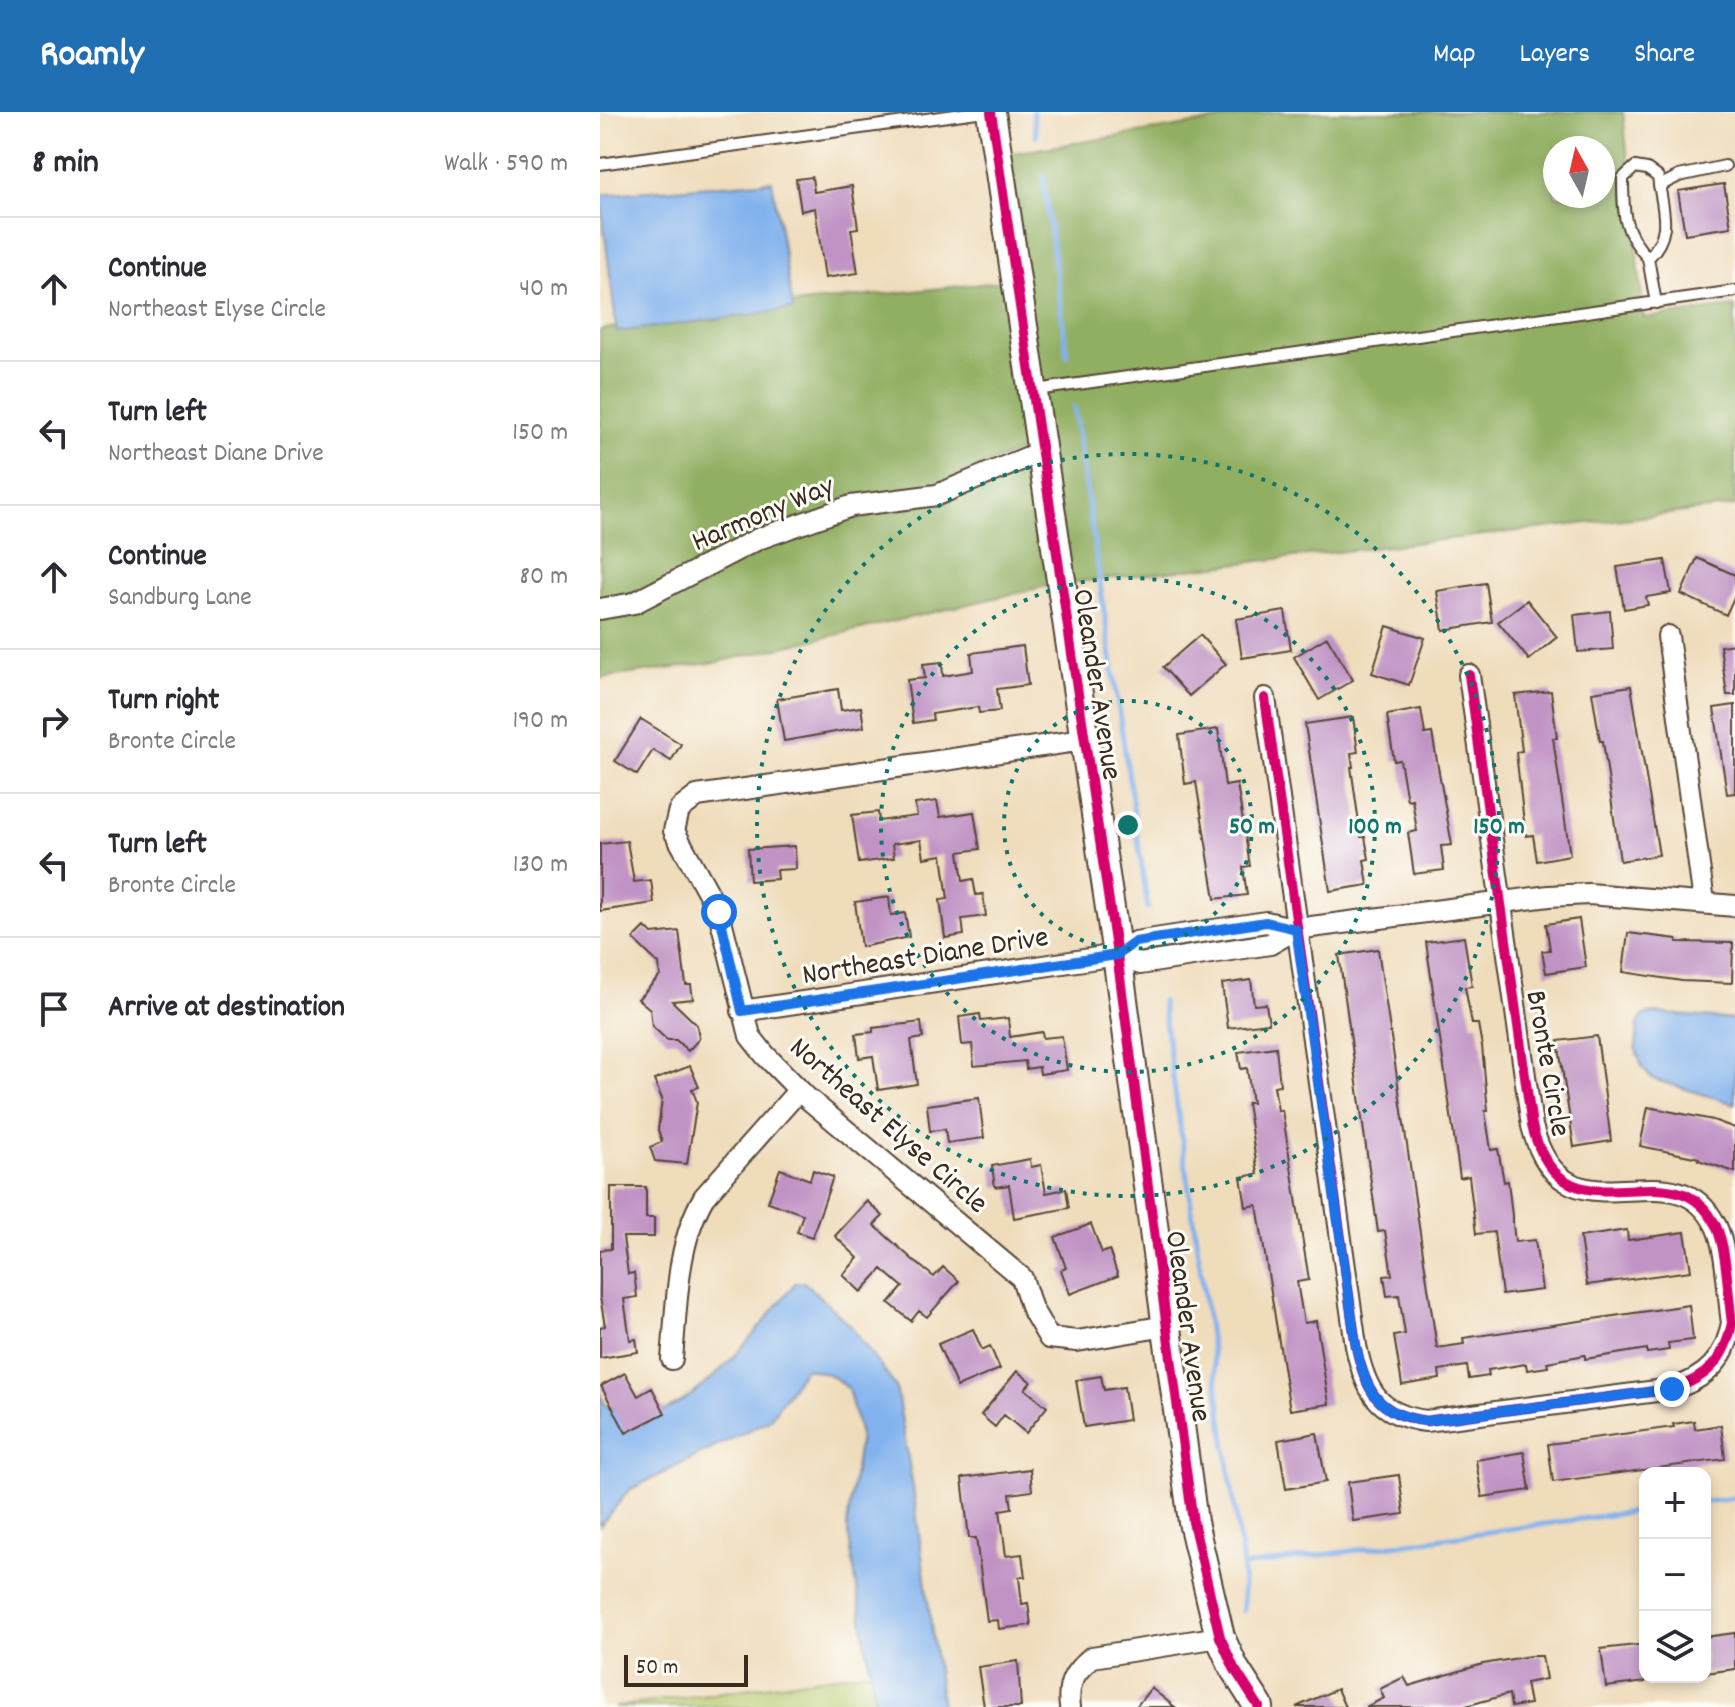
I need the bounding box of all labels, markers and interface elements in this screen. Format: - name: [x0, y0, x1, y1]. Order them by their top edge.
- text: Roamly: [40, 29, 144, 84]
- text: Map: [1433, 36, 1476, 76]
- text: Layers: [1520, 36, 1590, 76]
- text: Share: [1634, 36, 1695, 76]
- north arrow: [1543, 136, 1615, 208]
- text: 8 min: [32, 140, 99, 189]
- text: Walk · 590 m: [444, 146, 568, 183]
- text: Continue: [108, 249, 207, 292]
- icon: ahead: [32, 267, 76, 311]
- text: 40 m: [519, 271, 568, 308]
- text: Northeast Elyse Circle: [108, 292, 326, 329]
- text: Turn left: [108, 393, 207, 436]
- icon: left: [32, 411, 76, 455]
- text: 150 m: [512, 415, 568, 452]
- text: Northeast Diane Drive: [108, 436, 324, 473]
- street label: Harmony Way: [686, 467, 842, 565]
- text: Continue: [108, 537, 207, 580]
- icon: ahead: [32, 555, 76, 599]
- text: 80 m: [520, 559, 568, 596]
- text: Sandburg Lane: [108, 580, 252, 617]
- street label: Oleander Avenue: [1058, 586, 1131, 783]
- text: Turn right: [108, 681, 219, 724]
- icon: right: [32, 699, 76, 743]
- text: 190 m: [512, 703, 568, 740]
- text: Bronte Circle: [108, 724, 236, 761]
- centre of rings: [1114, 811, 1142, 839]
- text: 50 m: [1229, 811, 1275, 845]
- text: 100 m: [1348, 811, 1402, 845]
- text: 150 m: [1473, 811, 1525, 845]
- text: Turn left: [108, 825, 207, 868]
- icon: left: [32, 843, 76, 887]
- text: 130 m: [513, 847, 568, 884]
- text: Bronte Circle: [108, 868, 236, 905]
- route start: [701, 894, 737, 930]
- street label: Northeast Diane Drive: [800, 918, 1052, 999]
- icon: arrive: [32, 987, 76, 1031]
- street label: Bronte Circle: [1512, 987, 1580, 1140]
- text: Arrive at destination: [108, 988, 345, 1031]
- street label: Northeast Elyse Circle: [778, 1029, 996, 1226]
- street label: Oleander Avenue: [1151, 1228, 1220, 1425]
- route end: [1654, 1371, 1690, 1407]
- map controls: [1639, 1467, 1711, 1683]
- button: +: [1639, 1467, 1711, 1539]
- button: −: [1639, 1539, 1711, 1611]
- button: layers: [1639, 1611, 1711, 1683]
- scale bar: [624, 1651, 748, 1687]
- text: 50 m: [636, 1653, 678, 1684]

